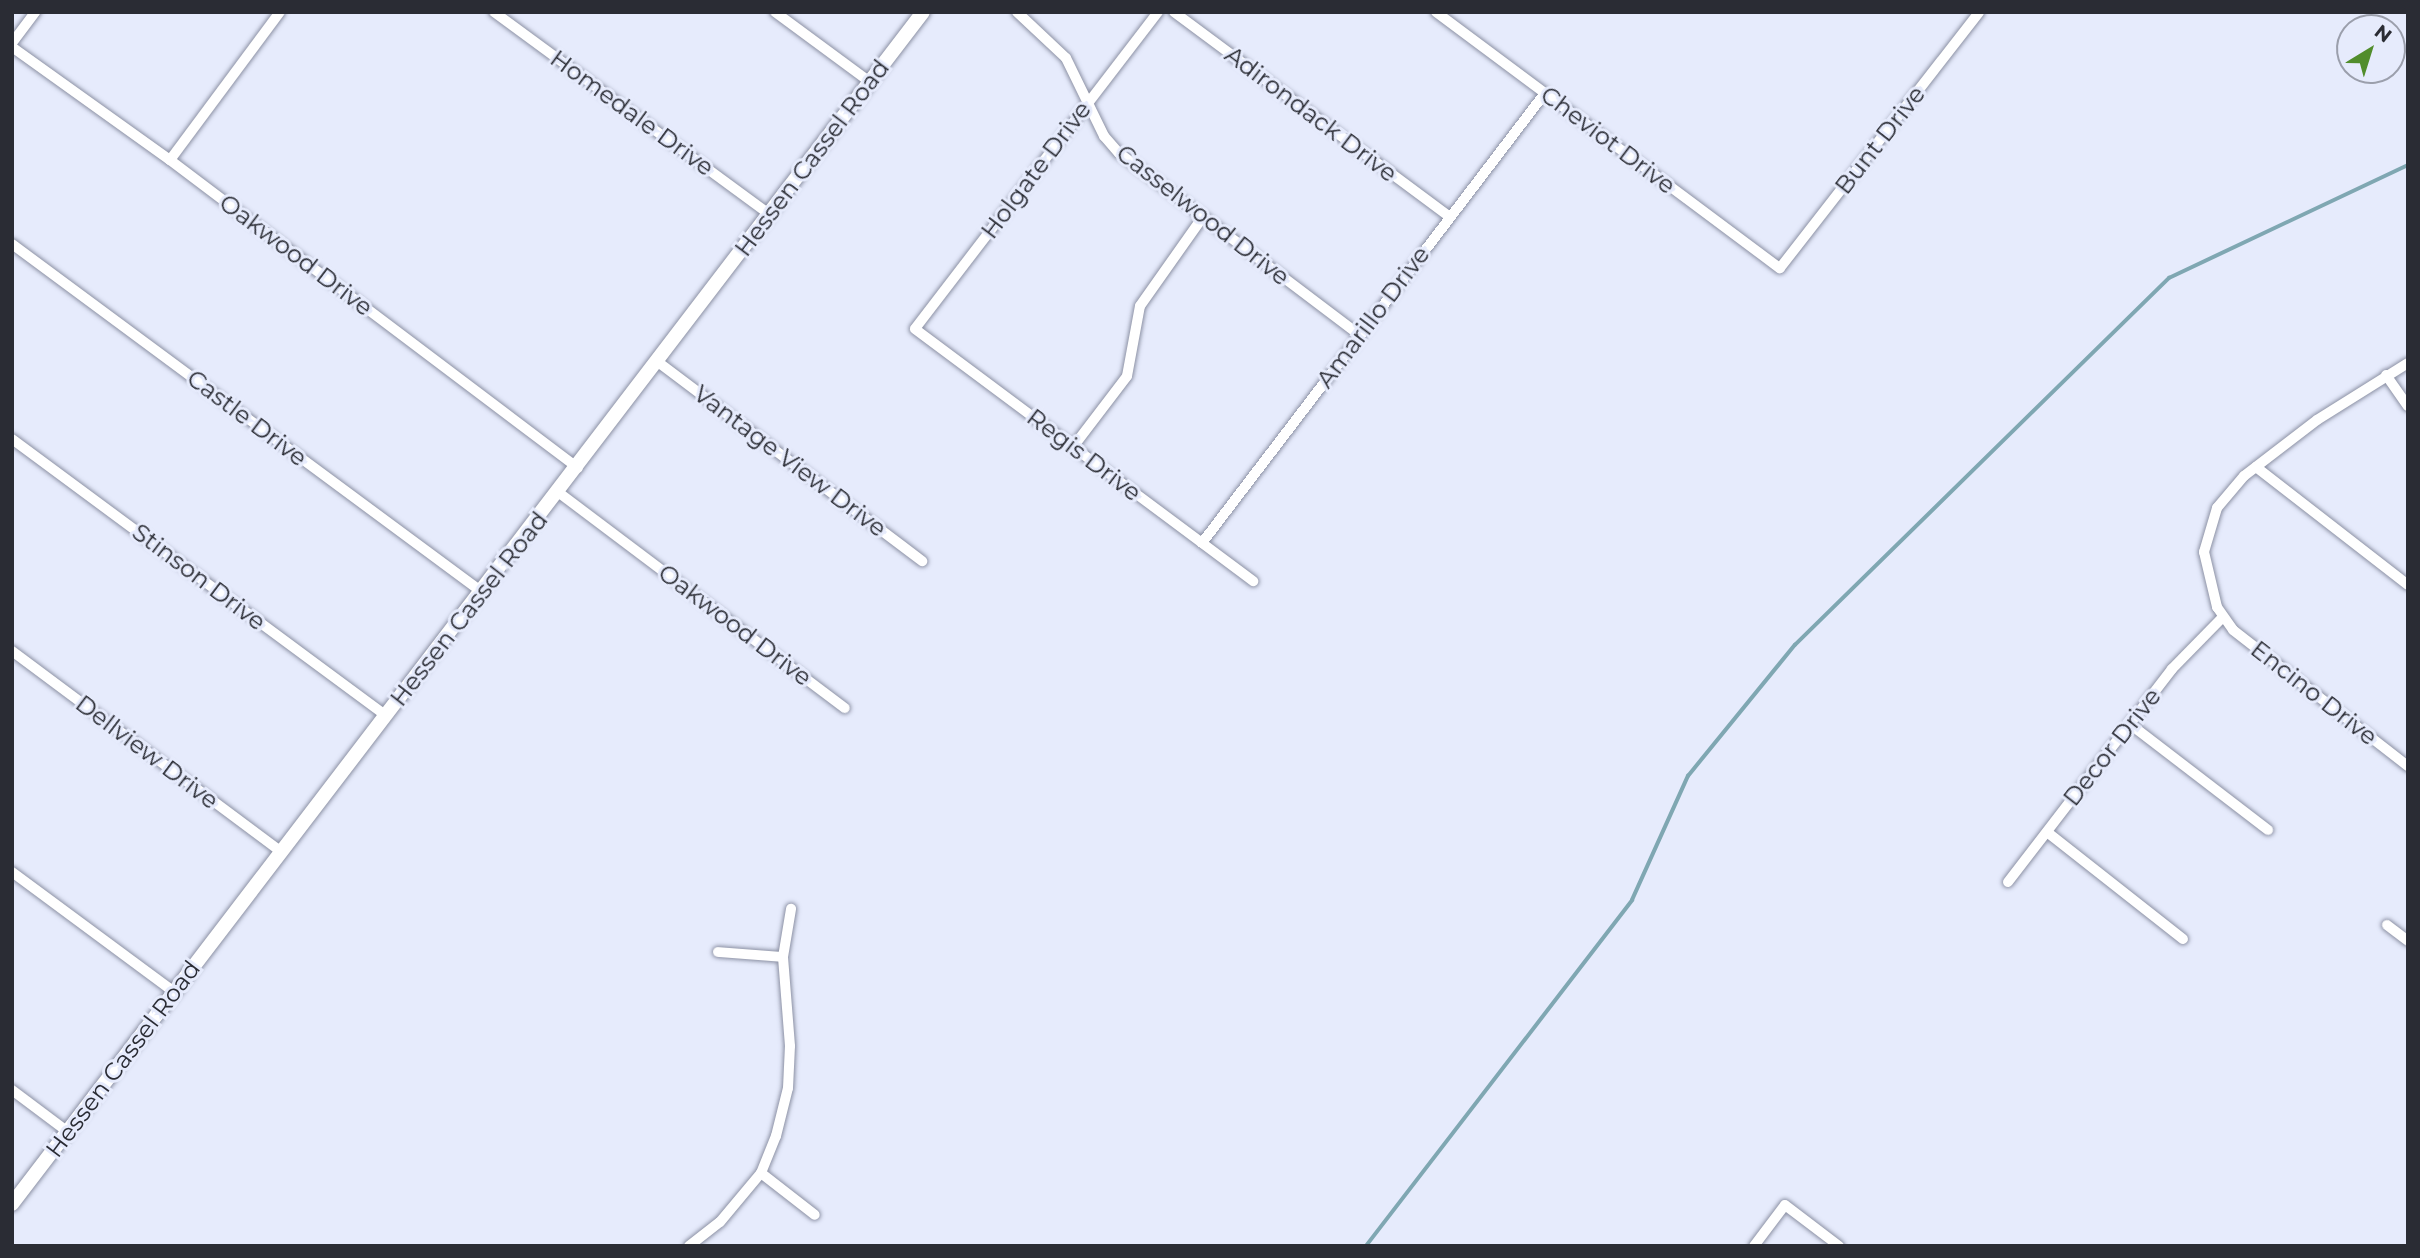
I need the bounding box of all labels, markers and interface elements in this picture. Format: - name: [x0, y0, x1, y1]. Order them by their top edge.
- north arrow: [2336, 14, 2406, 84]
- text: N: [2370, 20, 2396, 47]
- street label: Adirondack Drive: [1219, 40, 1403, 188]
- street label: Homedale Drive: [545, 44, 719, 182]
- street label: Hessen Cassel Road: [729, 54, 895, 262]
- street label: Cheviot Drive: [1535, 80, 1681, 200]
- street label: Bunt Drive: [1829, 80, 1931, 200]
- street label: Holgate Drive: [975, 96, 1097, 244]
- street label: Casselwood Drive: [1111, 139, 1295, 291]
- street label: Oakwood Drive: [214, 188, 378, 322]
- street label: Amarillo Drive: [1310, 241, 1436, 393]
- street label: Castle Drive: [181, 364, 313, 472]
- street label: Vantage View Drive: [688, 379, 892, 543]
- street label: Regis Drive: [1021, 403, 1147, 507]
- street label: Hessen Cassel Road: [384, 506, 554, 712]
- street label: Stinson Drive: [127, 518, 271, 636]
- street label: Oakwood Drive: [653, 558, 817, 692]
- street label: Encino Drive: [2245, 635, 2383, 751]
- street label: Decor Drive: [2057, 682, 2167, 812]
- street label: Dellview Drive: [70, 689, 224, 815]
- street label: Hessen Cassel Road: [40, 955, 206, 1163]

